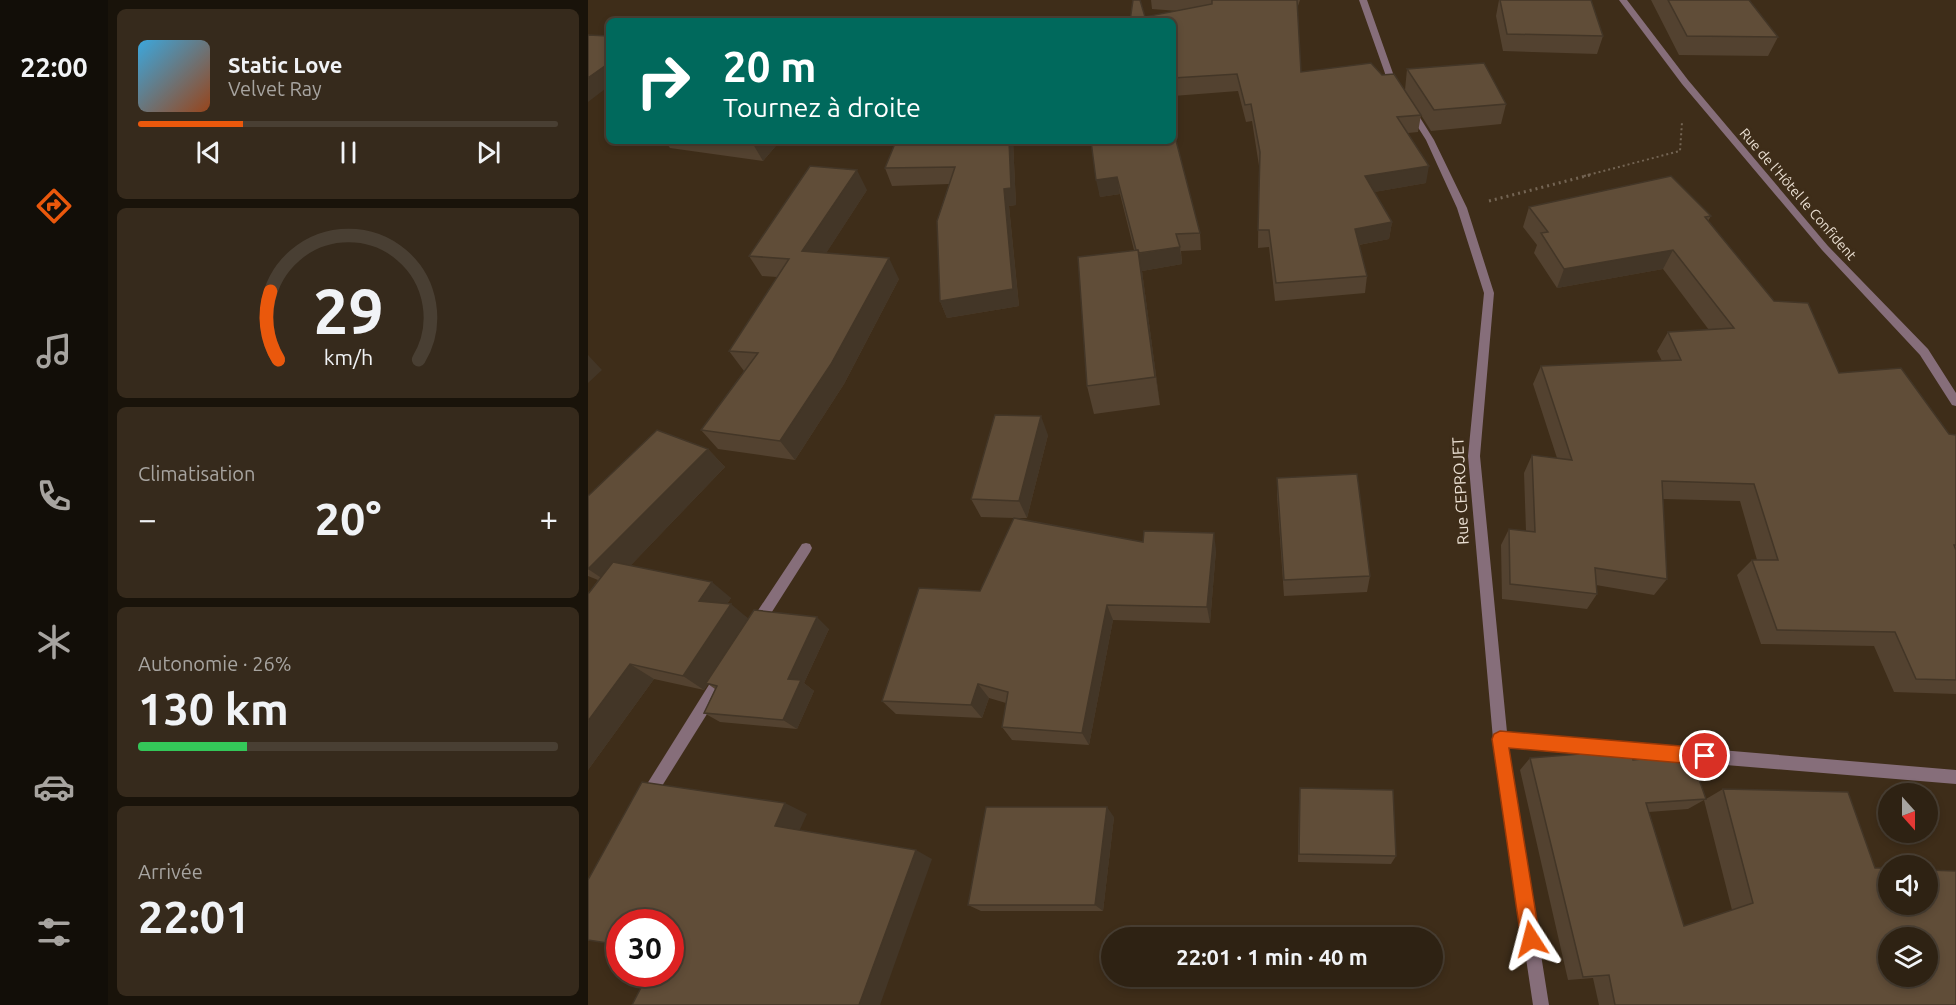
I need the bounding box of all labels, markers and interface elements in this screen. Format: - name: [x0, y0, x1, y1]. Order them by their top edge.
- icon: right: [624, 42, 702, 120]
- text: 20 m: [723, 43, 817, 90]
- text: 22:00: [20, 52, 88, 82]
- text: Static Love: [228, 52, 343, 77]
- text: Velvet Ray: [228, 77, 322, 100]
- text: Tournez à droite: [723, 92, 921, 122]
- street label: Rue de l'Hôtel le Confident: [1736, 125, 1860, 264]
- icon: previous: [192, 136, 225, 169]
- icon: pause: [332, 136, 365, 169]
- icon: next: [472, 136, 505, 169]
- icon: directions: [33, 185, 75, 227]
- text: 29: [313, 276, 383, 346]
- icon: music: [33, 330, 75, 372]
- text: km/h: [323, 346, 373, 370]
- street label: Rue CEPROJET: [1448, 437, 1472, 545]
- text: Climatisation: [138, 462, 255, 485]
- icon: phone: [33, 475, 75, 517]
- text: 20°: [315, 493, 381, 544]
- text: −: [138, 500, 157, 537]
- text: +: [539, 500, 558, 537]
- icon: climate: [33, 621, 75, 663]
- text: Autonomie · 26%: [138, 652, 292, 675]
- text: 130 km: [138, 683, 289, 734]
- pin: [1679, 730, 1730, 781]
- icon: arrive: [1688, 739, 1721, 772]
- icon: car: [33, 766, 75, 808]
- north arrow: [1878, 783, 1938, 843]
- map controls: [1878, 783, 1938, 987]
- button: sound: [1878, 855, 1938, 915]
- text: Arrivée: [138, 860, 203, 883]
- text: 22:01: [138, 891, 251, 942]
- position arrow: [1499, 907, 1563, 971]
- speed limit sign: 30: [606, 909, 684, 987]
- icon: filters: [33, 911, 75, 953]
- button: layers: [1878, 927, 1938, 987]
- text: 22:01 · 1 min · 40 m: [1176, 944, 1368, 969]

